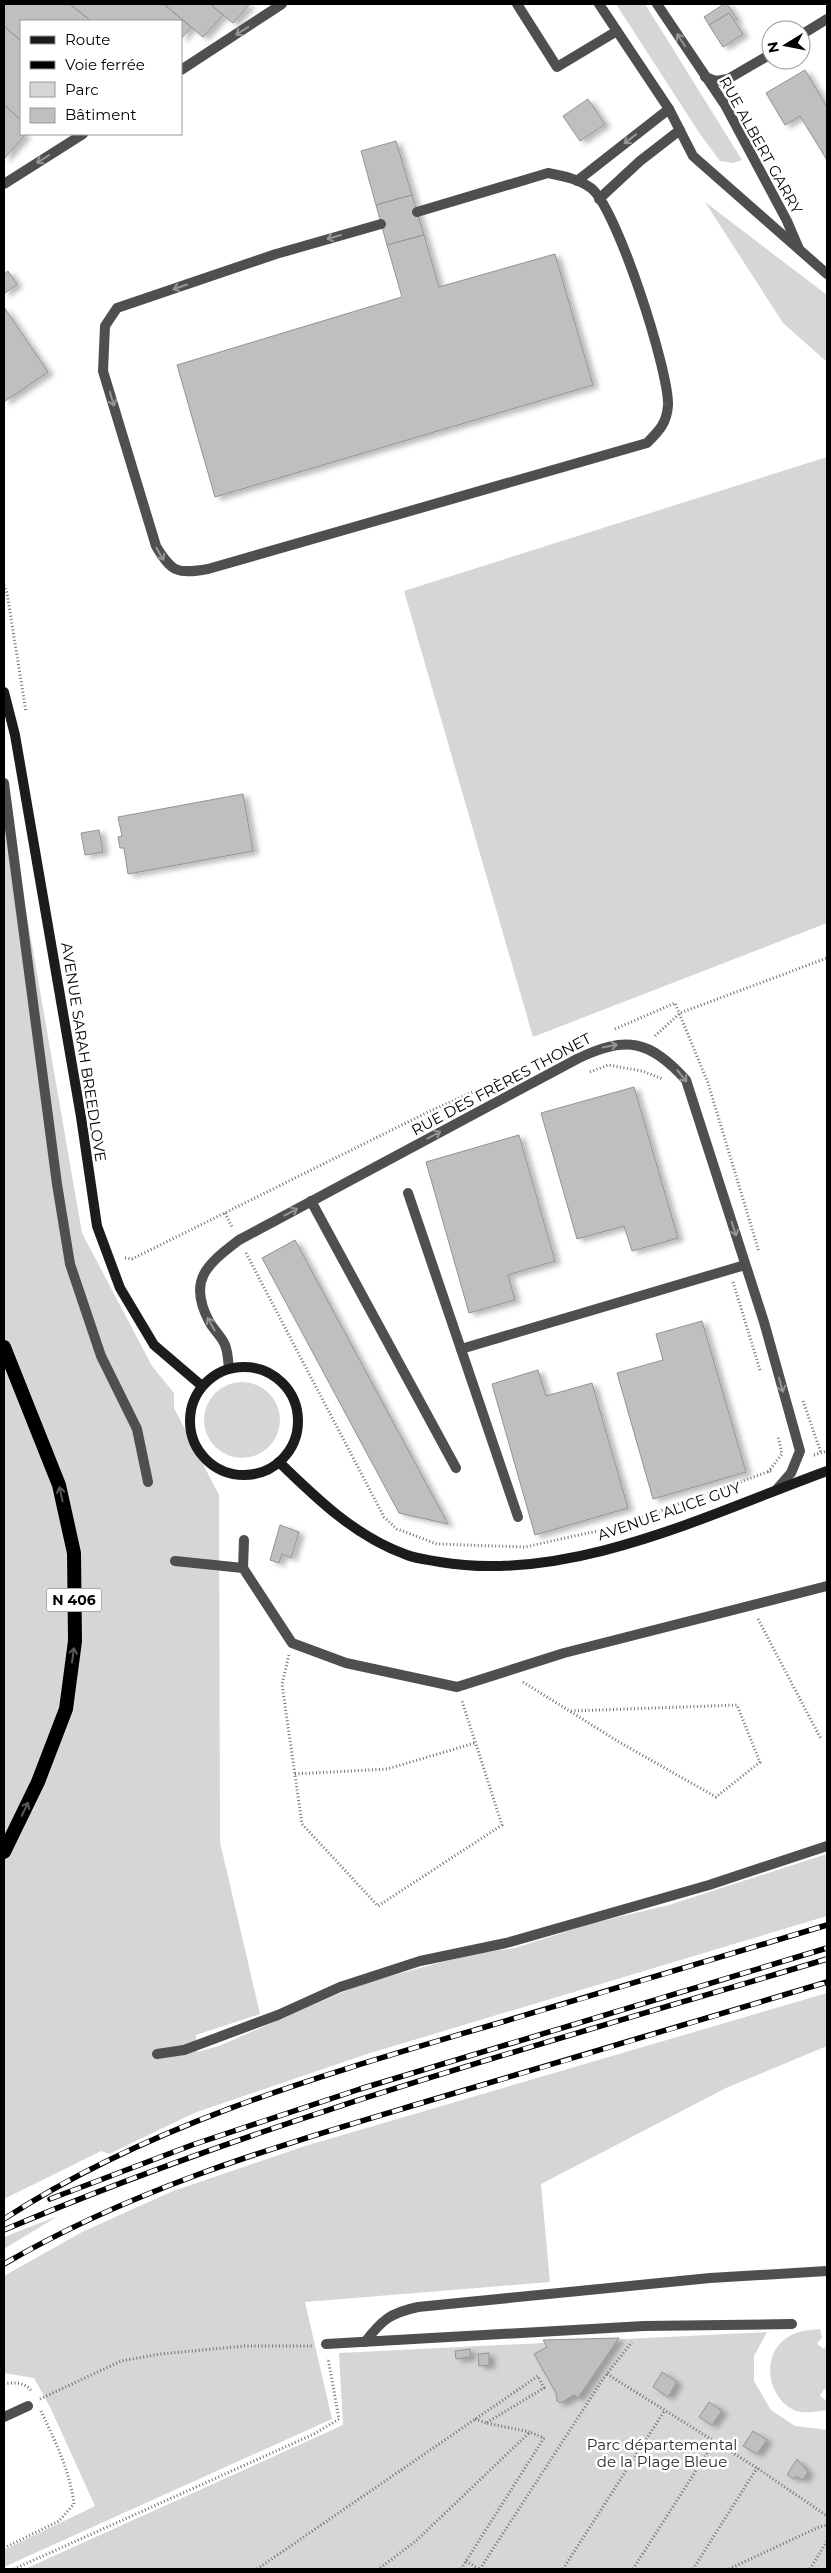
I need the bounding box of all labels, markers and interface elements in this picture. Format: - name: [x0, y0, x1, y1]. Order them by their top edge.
- legend: [20, 20, 182, 135]
- north arrow: [761, 20, 811, 70]
- one-way arrow: [235, 26, 249, 36]
- text: Route: [65, 30, 110, 49]
- one-way arrow: [676, 34, 686, 48]
- text: N: [763, 40, 783, 54]
- text: Voie ferrée: [65, 55, 145, 74]
- street label: RUE ALBERT GARRY: [715, 73, 807, 217]
- text: Parc: [65, 80, 99, 99]
- text: Bâtiment: [65, 105, 137, 124]
- one-way arrow: [624, 134, 637, 145]
- one-way arrow: [37, 154, 51, 164]
- one-way arrow: [327, 233, 343, 243]
- one-way arrow: [172, 283, 188, 292]
- one-way arrow: [107, 391, 117, 407]
- one-way arrow: [156, 546, 166, 561]
- street label: AVENUE SARAH BREEDLOVE: [57, 941, 111, 1163]
- street label: RUE DES FRÈRES THONET: [408, 1028, 594, 1140]
- one-way arrow: [601, 1041, 617, 1050]
- one-way arrow: [677, 1069, 688, 1082]
- one-way arrow: [426, 1130, 441, 1139]
- one-way arrow: [283, 1207, 298, 1216]
- one-way arrow: [729, 1221, 739, 1237]
- one-way arrow: [206, 1317, 216, 1331]
- one-way arrow: [777, 1376, 787, 1392]
- street label: AVENUE ALICE GUY: [595, 1477, 744, 1544]
- one-way arrow: [56, 1486, 65, 1502]
- road number: N 406: [46, 1588, 102, 1612]
- one-way arrow: [68, 1647, 78, 1663]
- one-way arrow: [20, 1801, 30, 1816]
- park label: Parc départemental de la Plage Bleue: [587, 2435, 737, 2471]

